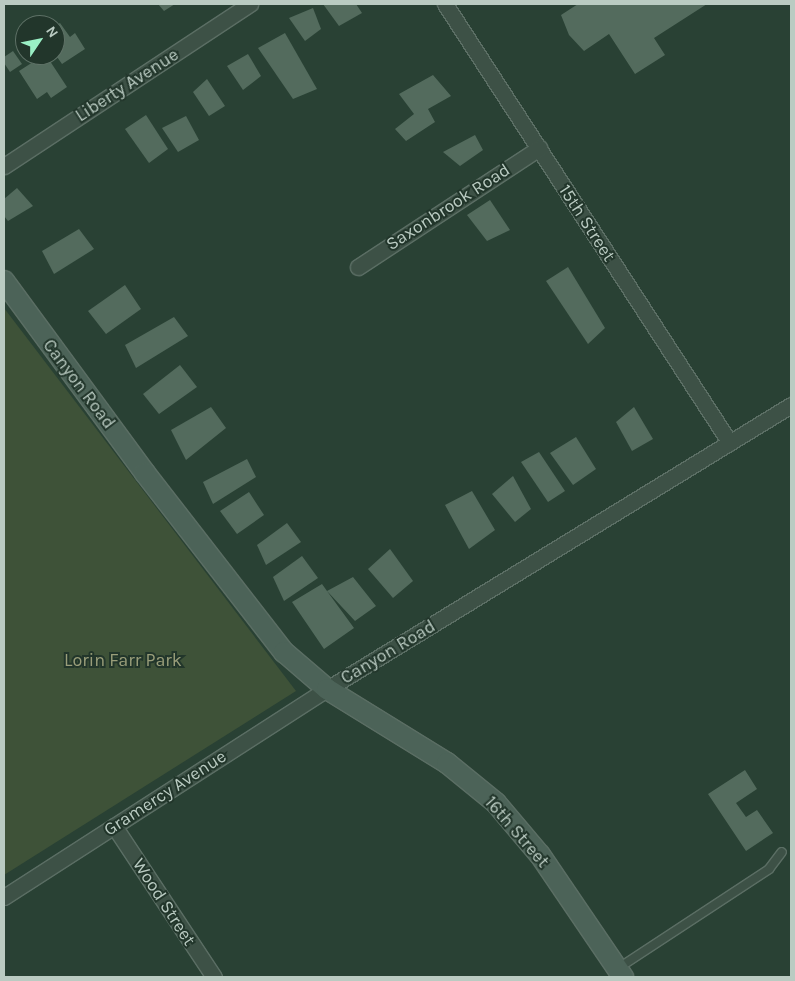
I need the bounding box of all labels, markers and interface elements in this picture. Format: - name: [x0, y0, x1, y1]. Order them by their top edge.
- north arrow: [15, 15, 65, 65]
- text: N: [42, 23, 62, 41]
- street label: Liberty Avenue: [71, 44, 183, 126]
- street label: Saxonbrook Road: [382, 159, 514, 255]
- street label: 15th Street: [554, 180, 620, 266]
- street label: Canyon Road: [38, 335, 120, 433]
- street label: Canyon Road: [337, 615, 439, 689]
- park label: Lorin Farr Park: [64, 649, 182, 671]
- street label: Gramercy Avenue: [100, 745, 230, 841]
- street label: 16th Street: [480, 792, 554, 872]
- street label: Wood Street: [128, 854, 200, 950]

